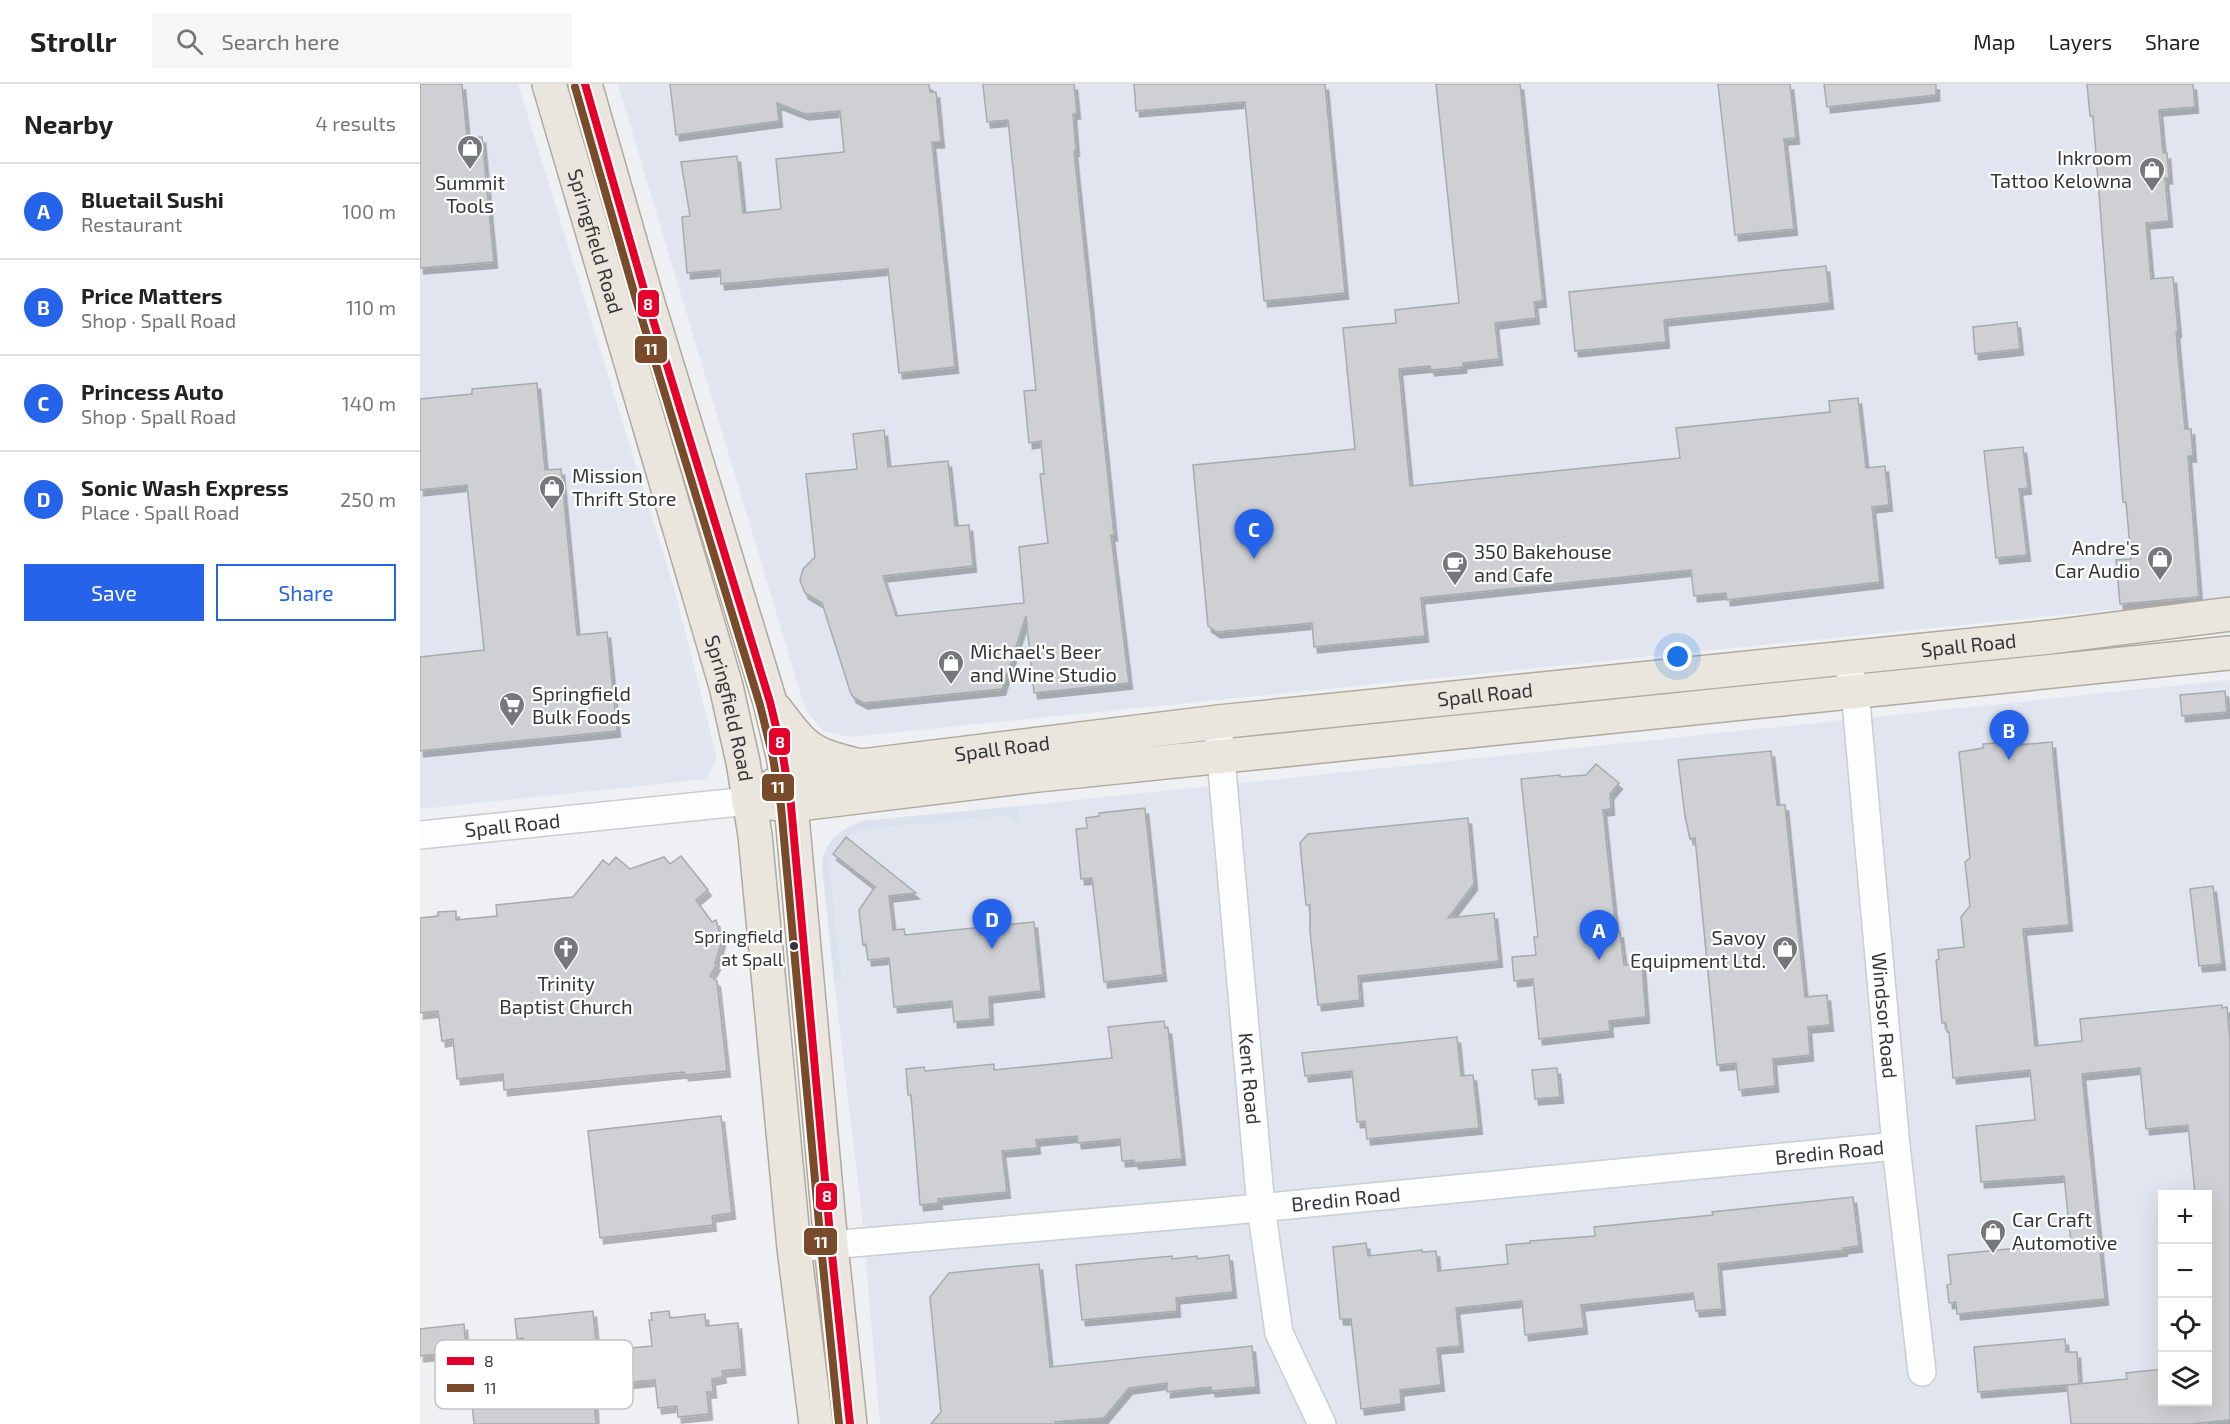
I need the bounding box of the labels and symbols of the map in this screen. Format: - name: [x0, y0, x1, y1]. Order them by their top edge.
- shop icon: Summit Tools: [455, 133, 485, 171]
- place label: Inkroom Tattoo Kelowna: [1990, 145, 2132, 192]
- shop icon: Inkroom Tattoo Kelowna: [2137, 155, 2167, 193]
- street label: Springfield Road: [564, 166, 629, 316]
- place label: Summit Tools: [435, 170, 505, 217]
- line badge: 8: [637, 289, 660, 318]
- text: 8: [643, 294, 653, 313]
- line badge: 11: [634, 335, 668, 364]
- text: 11: [644, 339, 658, 358]
- place label: Mission Thrift Store: [572, 463, 676, 510]
- shop icon: Mission Thrift Store: [537, 473, 567, 511]
- pin: C: [1234, 510, 1274, 559]
- place label: Andre's Car Audio: [2054, 535, 2140, 582]
- place label: 350 Bakehouse and Cafe: [1474, 539, 1612, 586]
- shop icon: Andre's Car Audio: [2145, 544, 2175, 582]
- cafe icon: 350 Bakehouse and Cafe: [1440, 549, 1470, 587]
- street label: Spall Road: [1920, 628, 2017, 661]
- street label: Springfield Road: [701, 632, 759, 783]
- place label: Michael's Beer and Wine Studio: [970, 639, 1117, 686]
- your location: [1663, 642, 1692, 671]
- shop icon: Michael's Beer and Wine Studio: [936, 648, 966, 686]
- street label: Spall Road: [1436, 677, 1534, 711]
- place label: Springfield Bulk Foods: [532, 681, 631, 728]
- supermarket icon: Springfield Bulk Foods: [497, 690, 527, 728]
- pin: B: [1990, 710, 2028, 760]
- line badge: 8: [768, 727, 791, 756]
- street label: Spall Road: [953, 730, 1051, 765]
- text: 8: [775, 732, 785, 751]
- line badge: 11: [761, 773, 795, 802]
- text: 11: [771, 777, 785, 796]
- street label: Spall Road: [464, 808, 561, 841]
- pin: D: [972, 900, 1012, 949]
- pin: A: [1580, 910, 1618, 960]
- place label: Springfield at Spall: [694, 925, 784, 970]
- place label: Savoy Equipment Ltd.: [1630, 925, 1766, 972]
- church icon: Trinity Baptist Church: [551, 934, 581, 972]
- shop icon: Savoy Equipment Ltd.: [1770, 934, 1800, 972]
- marker: Springfield at Spall: [788, 940, 800, 952]
- street label: Windsor Road: [1868, 951, 1903, 1080]
- place label: Trinity Baptist Church: [499, 971, 633, 1018]
- street label: Kent Road: [1235, 1032, 1267, 1125]
- street label: Bredin Road: [1774, 1134, 1885, 1169]
- street label: Bredin Road: [1290, 1181, 1401, 1216]
- line badge: 8: [815, 1182, 838, 1211]
- text: 8: [822, 1186, 832, 1205]
- place label: Car Craft Automotive: [2012, 1207, 2117, 1254]
- shop icon: Car Craft Automotive: [1978, 1217, 2008, 1255]
- line badge: 11: [803, 1227, 838, 1256]
- text: 11: [814, 1232, 828, 1251]
- legend: [435, 1340, 633, 1409]
- text: 8: [484, 1351, 494, 1370]
- text: 11: [484, 1378, 497, 1397]

